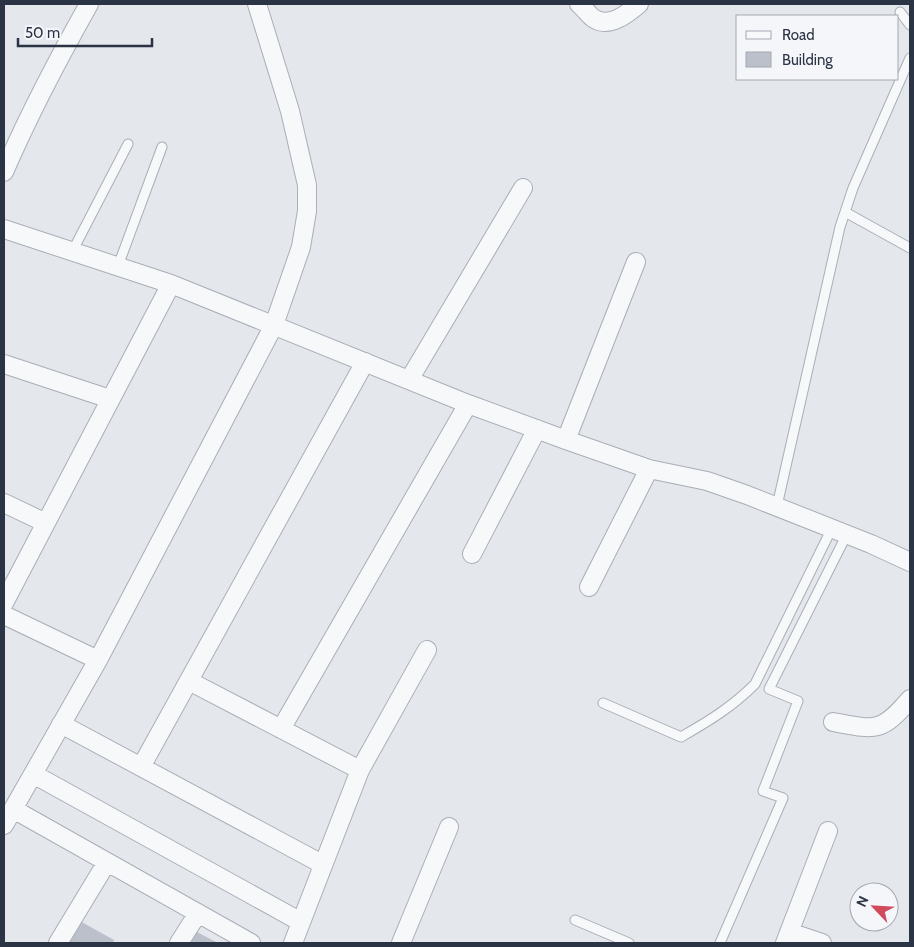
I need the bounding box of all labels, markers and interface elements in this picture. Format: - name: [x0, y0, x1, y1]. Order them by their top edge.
- scale bar: [18, 15, 151, 47]
- legend: [736, 15, 899, 80]
- text: 50 m: [25, 24, 60, 42]
- text: Road: [782, 26, 815, 44]
- text: Building: [782, 51, 833, 69]
- north arrow: [849, 882, 899, 932]
- text: N: [852, 893, 872, 910]

